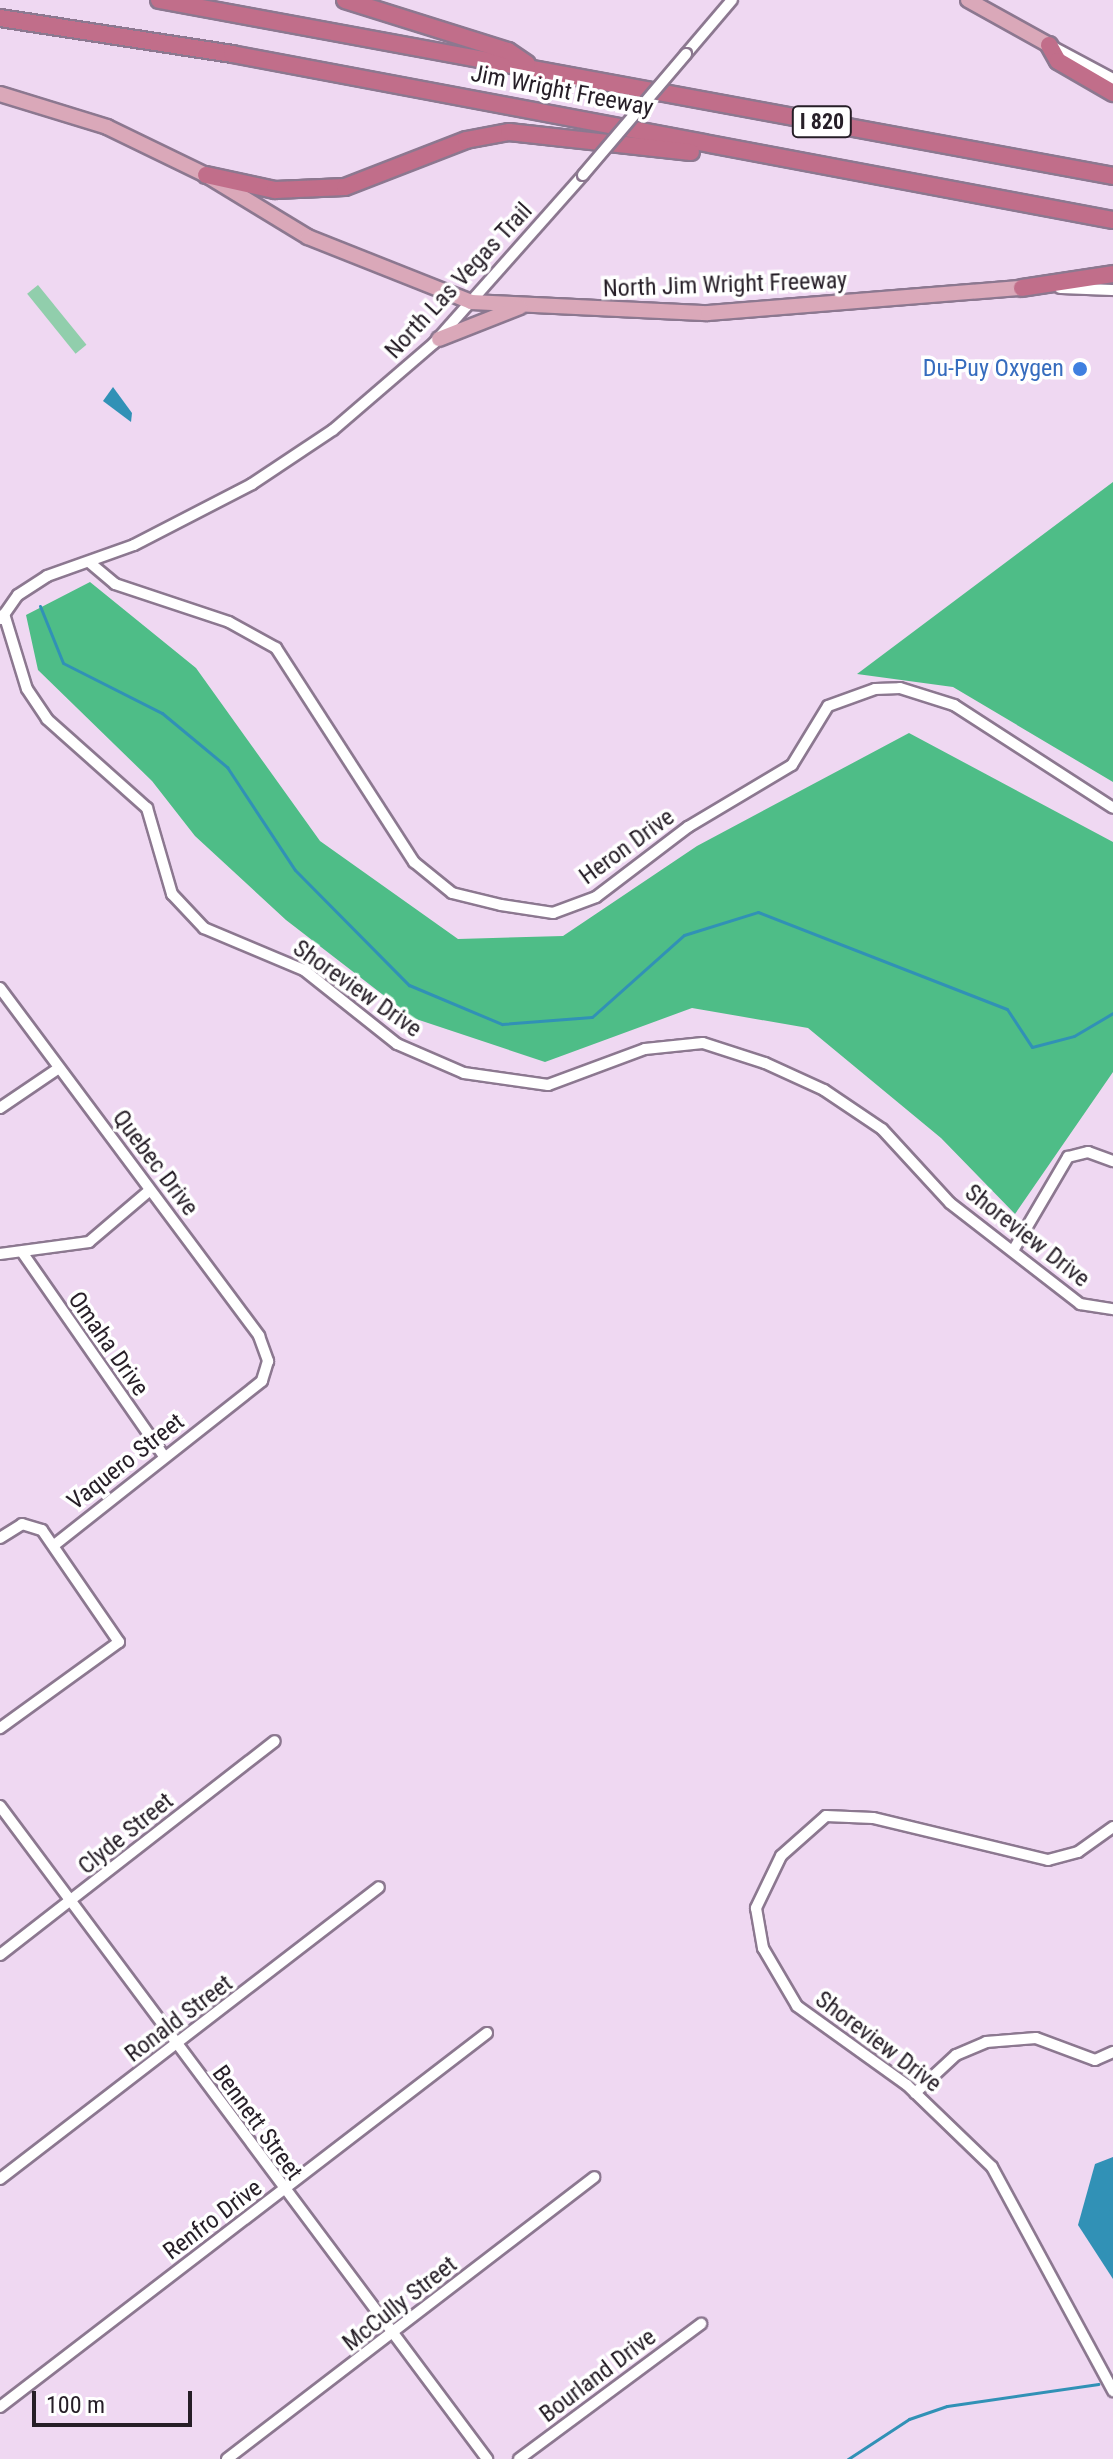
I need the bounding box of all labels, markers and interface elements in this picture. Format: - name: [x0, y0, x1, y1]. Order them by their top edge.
- street label: Jim Wright Freeway: [468, 59, 656, 123]
- road number: I 820: [790, 104, 854, 140]
- street label: North Las Vegas Trail: [379, 197, 539, 365]
- street label: North Jim Wright Freeway: [602, 266, 848, 304]
- place label: Du-Puy Oxygen: [923, 355, 1064, 383]
- marker: Du-Puy Oxygen: [1071, 360, 1089, 378]
- street label: Heron Drive: [574, 803, 680, 891]
- street label: Shoreview Drive: [287, 934, 427, 1044]
- street label: Quebec Drive: [106, 1104, 204, 1222]
- street label: Shoreview Drive: [959, 1178, 1095, 1294]
- street label: Omaha Drive: [62, 1286, 154, 1402]
- street label: Vaquero Street: [62, 1408, 190, 1516]
- street label: Clyde Street: [73, 1787, 179, 1881]
- street label: Ronald Street: [120, 1969, 238, 2069]
- street label: Shoreview Drive: [809, 1985, 947, 2099]
- street label: Bennett Street: [206, 2060, 308, 2186]
- street label: Renfro Drive: [158, 2174, 268, 2266]
- street label: McCully Street: [337, 2250, 463, 2358]
- street label: Bourland Drive: [534, 2323, 662, 2429]
- scale bar: [36, 2375, 196, 2425]
- text: 100 m: [46, 2391, 105, 2419]

